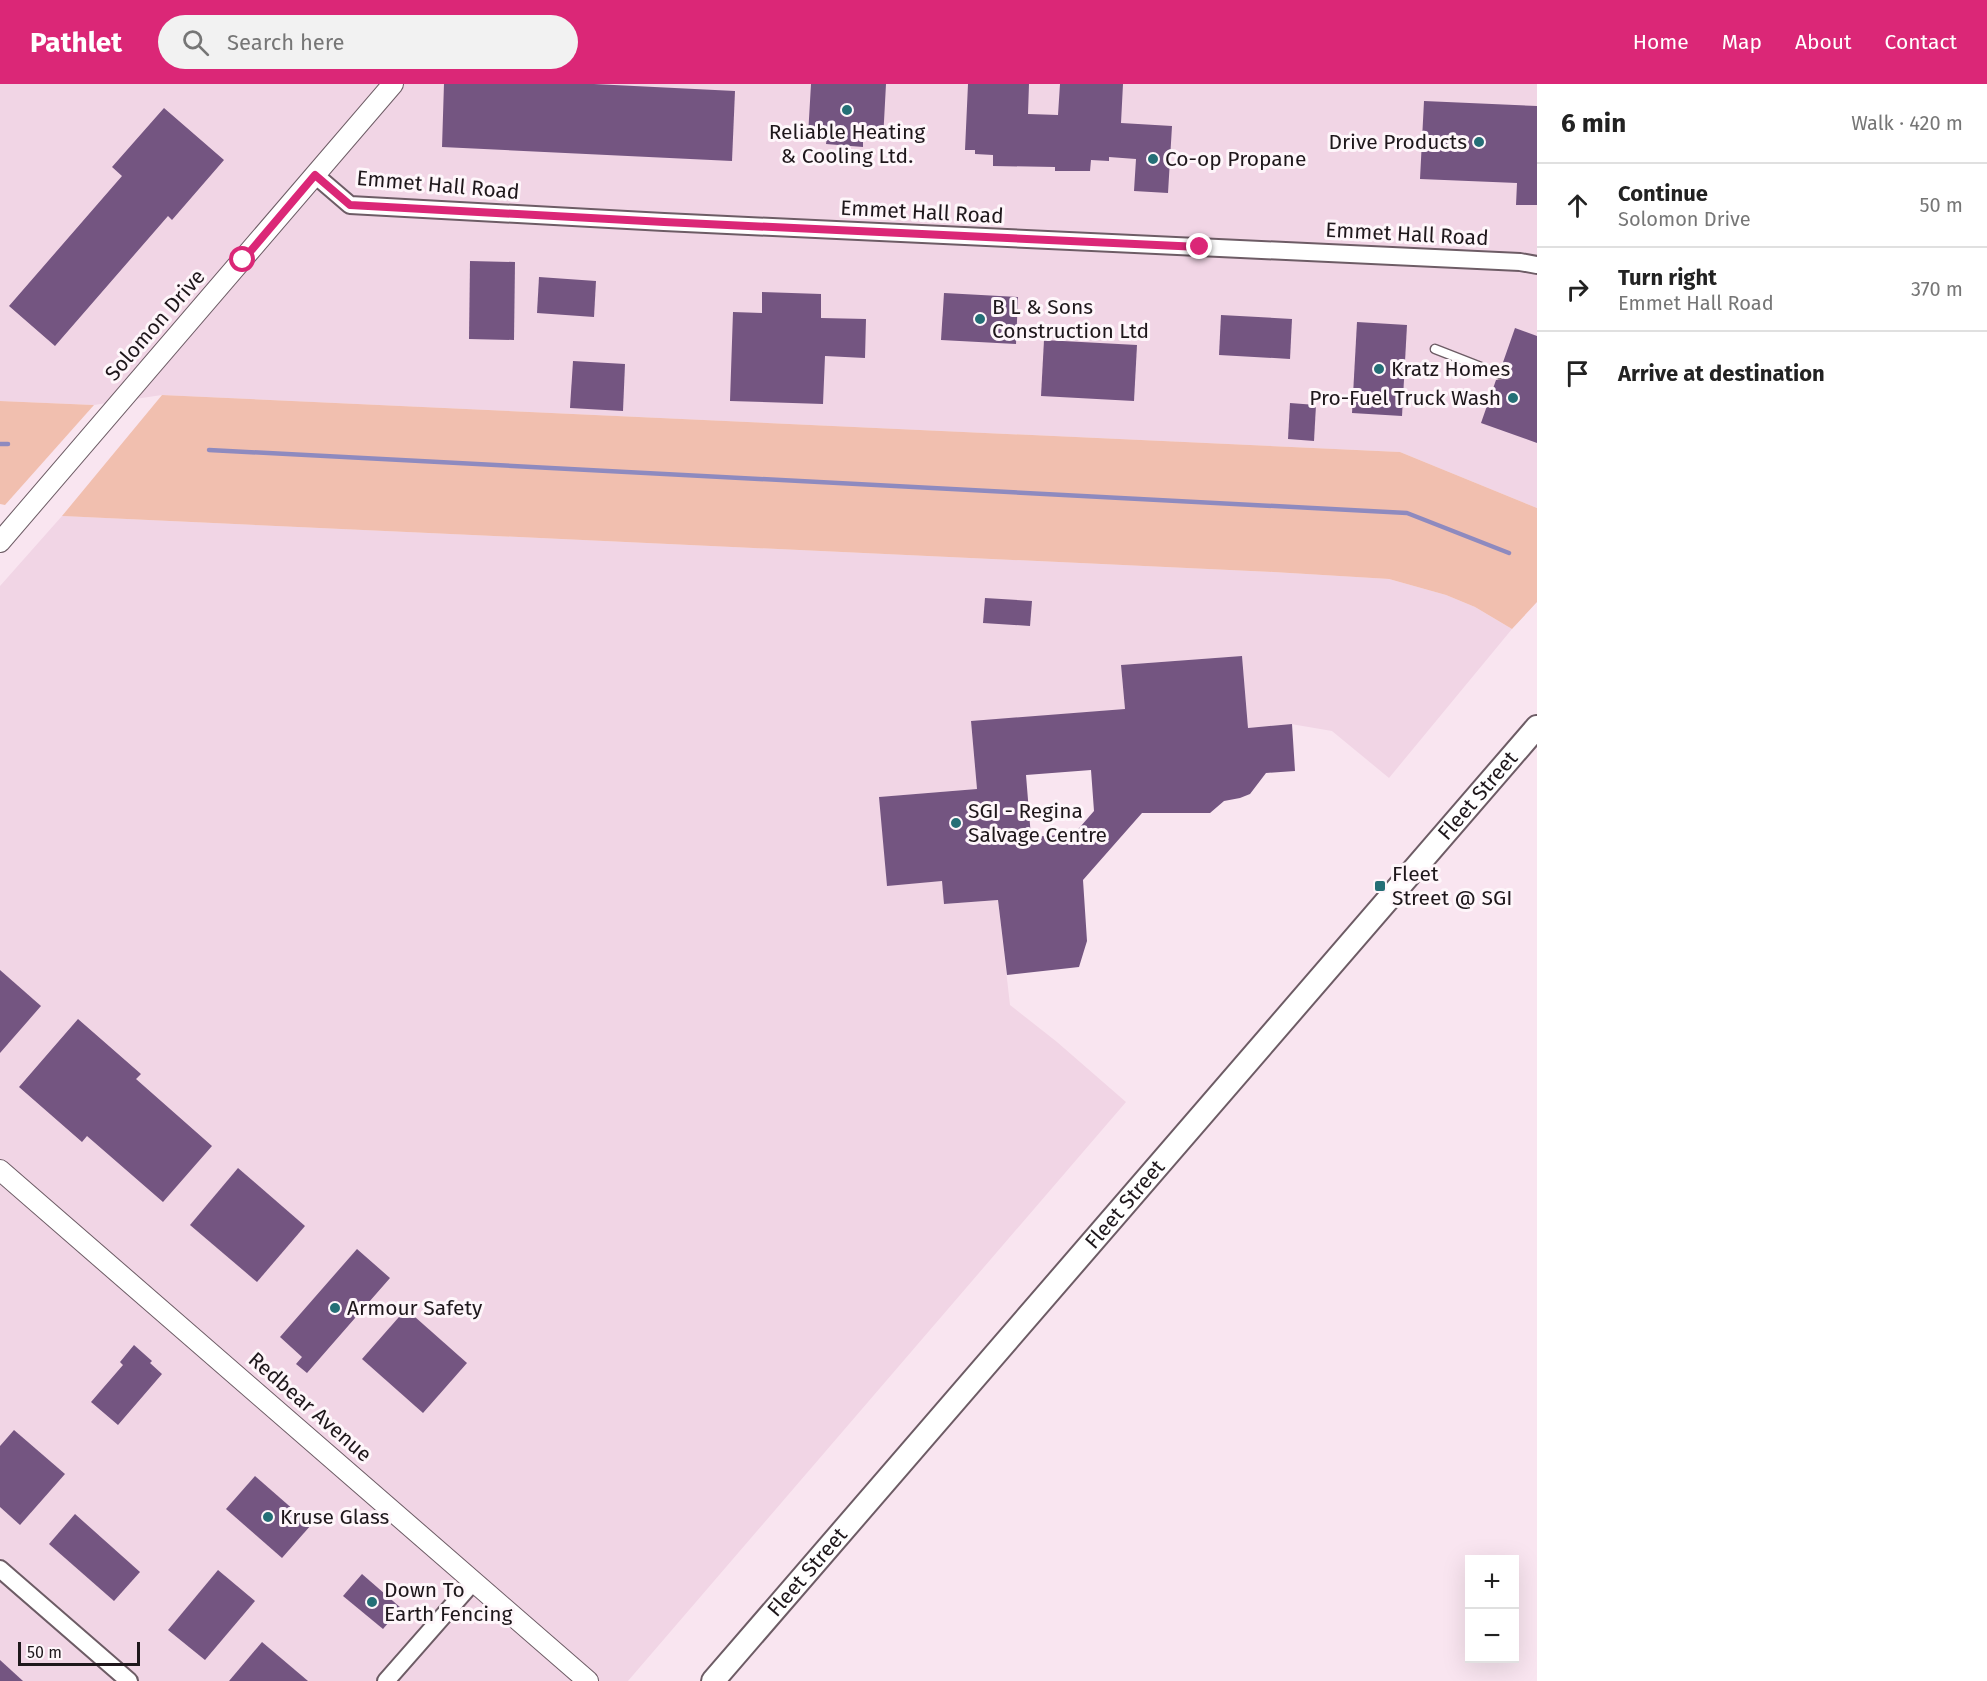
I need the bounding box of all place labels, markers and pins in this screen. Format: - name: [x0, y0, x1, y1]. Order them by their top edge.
- marker: Reliable Heating & Cooling Ltd.: [840, 103, 854, 117]
- place label: Reliable Heating & Cooling Ltd.: [769, 119, 925, 169]
- place label: Drive Products: [1328, 129, 1467, 155]
- marker: Drive Products: [1472, 135, 1486, 149]
- place label: Co-op Propane: [1165, 146, 1306, 172]
- marker: Co-op Propane: [1146, 152, 1160, 166]
- place label: B L & Sons Construction Ltd: [992, 294, 1149, 344]
- marker: B L & Sons Construction Ltd: [973, 312, 987, 326]
- place label: Kratz Homes: [1391, 356, 1510, 382]
- marker: Kratz Homes: [1372, 362, 1386, 376]
- place label: Pro-Fuel Truck Wash: [1309, 385, 1501, 411]
- marker: Pro-Fuel Truck Wash: [1506, 391, 1520, 405]
- place label: SGI - Regina Salvage Centre: [968, 798, 1107, 848]
- marker: SGI - Regina Salvage Centre: [949, 816, 963, 830]
- place label: Fleet Street @ SGI: [1392, 861, 1512, 911]
- marker: Fleet Street @ SGI: [1373, 879, 1387, 893]
- place label: Armour Safety: [347, 1295, 483, 1321]
- marker: Armour Safety: [328, 1301, 342, 1315]
- place label: Kruse Glass: [280, 1504, 390, 1530]
- marker: Kruse Glass: [261, 1510, 275, 1524]
- place label: Down To Earth Fencing: [384, 1577, 513, 1627]
- marker: Down To Earth Fencing: [365, 1595, 379, 1609]

